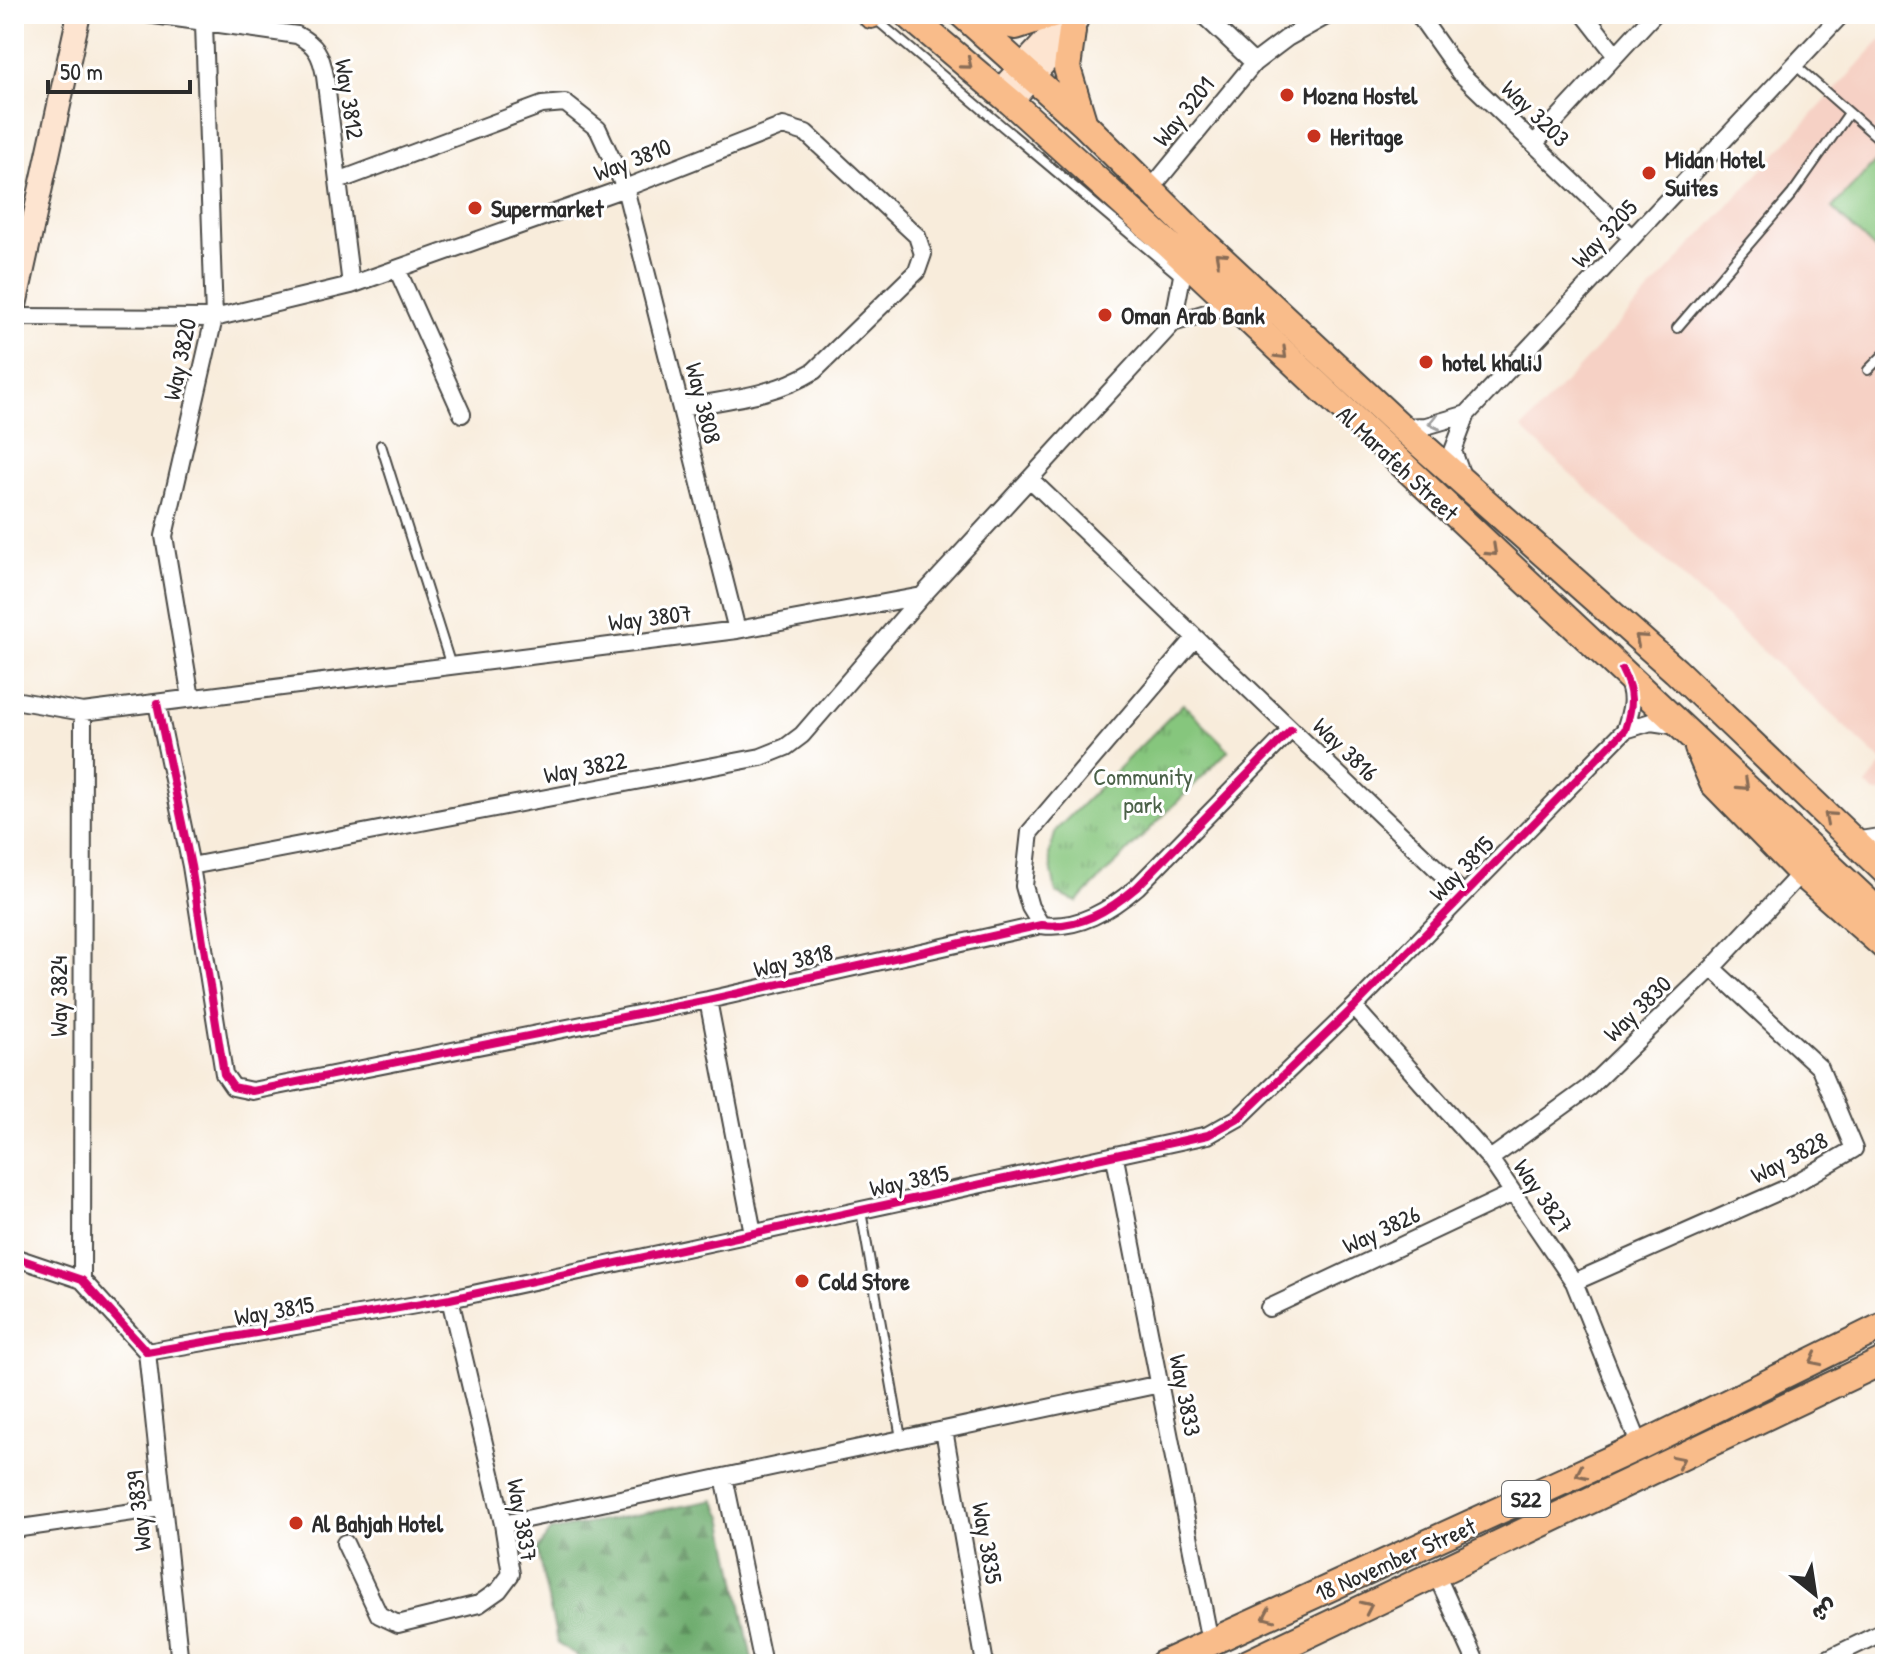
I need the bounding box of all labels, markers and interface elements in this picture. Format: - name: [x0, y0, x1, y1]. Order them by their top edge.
- scale bar: [48, 44, 190, 94]
- one-way arrow: [958, 54, 972, 69]
- text: 50 m: [60, 55, 103, 87]
- street label: Way 3812: [328, 57, 372, 141]
- street label: Way 3201: [1145, 69, 1221, 153]
- street label: Way 3203: [1495, 73, 1577, 153]
- place label: Mozna Hostel: [1303, 79, 1418, 111]
- marker: Mozna Hostel: [1278, 86, 1296, 104]
- place label: Heritage: [1330, 120, 1404, 153]
- marker: Heritage: [1305, 127, 1323, 145]
- street label: Way 3810: [589, 130, 675, 188]
- place label: Midan Hotel Suites: [1665, 143, 1766, 203]
- marker: Midan Hotel Suites: [1640, 164, 1658, 182]
- place label: Supermarket: [491, 192, 604, 225]
- street label: Way 3205: [1564, 192, 1644, 274]
- marker: Supermarket: [466, 199, 484, 217]
- one-way arrow: [1214, 252, 1229, 267]
- place label: Oman Arab Bank: [1121, 299, 1265, 331]
- marker: Oman Arab Bank: [1096, 306, 1114, 324]
- street label: Way 3820: [155, 315, 203, 403]
- one-way arrow: [1273, 344, 1287, 359]
- place label: hotel khaliJ: [1442, 346, 1542, 378]
- marker: hotel khaliJ: [1417, 353, 1435, 371]
- street label: Way 3808: [679, 359, 729, 447]
- street label: Al Marafeh Street: [1330, 398, 1466, 528]
- one-way arrow: [1428, 414, 1442, 431]
- one-way arrow: [1483, 541, 1497, 556]
- street label: Way 3807: [607, 596, 693, 638]
- one-way arrow: [1634, 634, 1649, 649]
- street label: Way 3816: [1306, 710, 1386, 788]
- street label: Way 3822: [541, 743, 629, 791]
- park label: Community park: [1093, 760, 1193, 820]
- one-way arrow: [1735, 775, 1749, 790]
- one-way arrow: [1823, 813, 1838, 827]
- street label: Way 3815: [1422, 828, 1500, 908]
- street label: Way 3818: [750, 935, 836, 985]
- street label: Way 3824: [42, 955, 74, 1037]
- street label: Way 3830: [1596, 968, 1678, 1048]
- street label: Way 3828: [1745, 1123, 1833, 1191]
- street label: Way 3827: [1507, 1152, 1581, 1240]
- street label: Way 3815: [867, 1156, 951, 1204]
- street label: Way 3826: [1337, 1197, 1425, 1261]
- place label: Cold Store: [818, 1265, 910, 1297]
- marker: Cold Store: [793, 1272, 811, 1290]
- street label: Way 3815: [232, 1287, 316, 1333]
- one-way arrow: [1809, 1350, 1824, 1366]
- street label: Way 3833: [1162, 1351, 1210, 1439]
- one-way arrow: [1670, 1455, 1685, 1471]
- one-way arrow: [1575, 1463, 1590, 1479]
- street label: Way 3839: [118, 1469, 158, 1553]
- street label: Way 3837: [500, 1476, 546, 1564]
- road number: S22: [1502, 1481, 1550, 1517]
- street label: Way 3835: [965, 1500, 1011, 1586]
- place label: Al Bahjah Hotel: [312, 1507, 444, 1539]
- street label: 18 November Street: [1310, 1509, 1481, 1609]
- marker: Al Bahjah Hotel: [287, 1514, 305, 1532]
- north arrow: [1775, 1554, 1855, 1634]
- text: ش: [1807, 1592, 1843, 1630]
- one-way arrow: [1359, 1601, 1373, 1617]
- one-way arrow: [1262, 1606, 1277, 1622]

